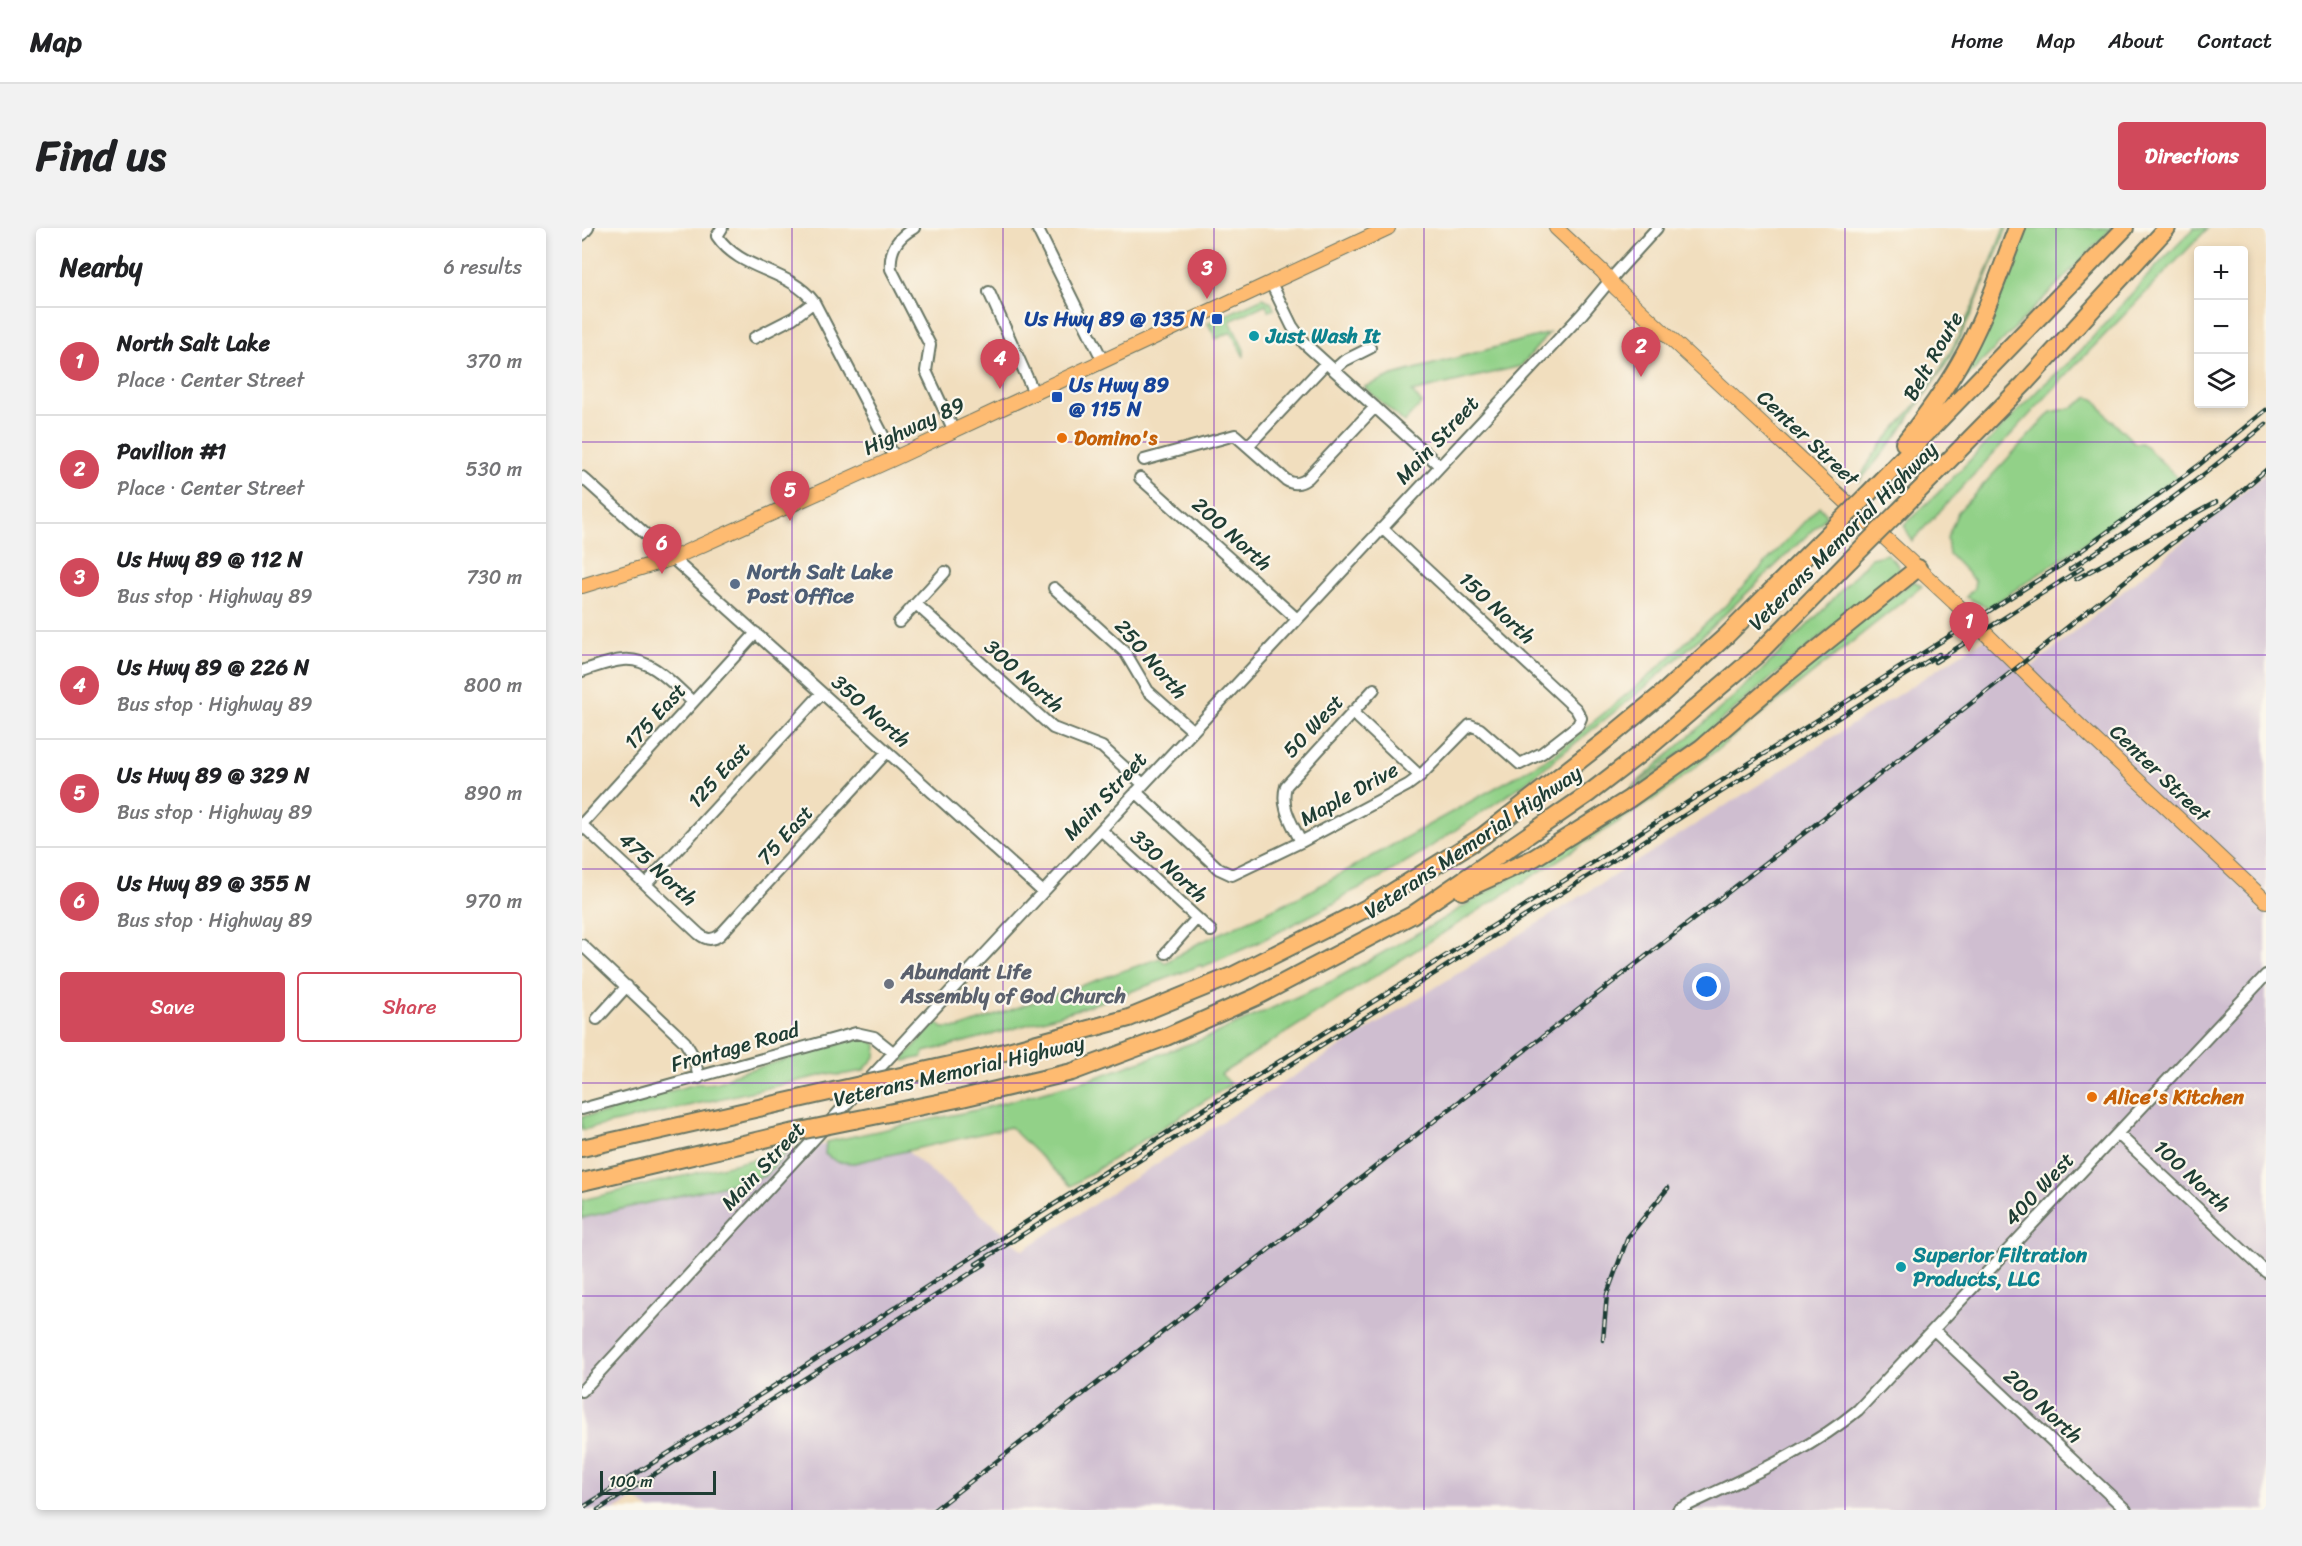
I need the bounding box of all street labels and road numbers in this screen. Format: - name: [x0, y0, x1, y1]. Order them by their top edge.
- street label: Belt Route: [1892, 304, 1974, 408]
- street label: Center Street: [1748, 380, 1869, 497]
- street label: Highway 89: [856, 386, 972, 466]
- street label: Main Street: [1385, 386, 1489, 494]
- street label: Veterans Memorial Highway: [1739, 432, 1947, 640]
- street label: 200 North: [1183, 487, 1281, 581]
- street label: 150 North: [1449, 562, 1545, 654]
- street label: 250 North: [1105, 610, 1197, 708]
- street label: 300 North: [975, 629, 1073, 723]
- street label: 350 North: [822, 664, 920, 758]
- street label: 175 East: [614, 673, 696, 759]
- street label: 50 West: [1273, 685, 1353, 767]
- street label: Center Street: [2100, 714, 2221, 833]
- street label: 125 East: [678, 733, 760, 817]
- street label: Main Street: [1053, 742, 1157, 850]
- street label: Maple Drive: [1292, 751, 1406, 837]
- street label: Veterans Memorial Highway: [1356, 754, 1590, 929]
- street label: 75 East: [747, 796, 823, 874]
- street label: 330 North: [1121, 819, 1217, 913]
- street label: 475 North: [609, 822, 707, 916]
- street label: Frontage Road: [666, 1010, 806, 1083]
- street label: Veterans Memorial Highway: [830, 1024, 1088, 1118]
- street label: Main Street: [711, 1112, 815, 1220]
- street label: 100 North: [2144, 1130, 2240, 1222]
- street label: 400 West: [1994, 1143, 2084, 1235]
- street label: 200 North: [1994, 1359, 2092, 1453]

